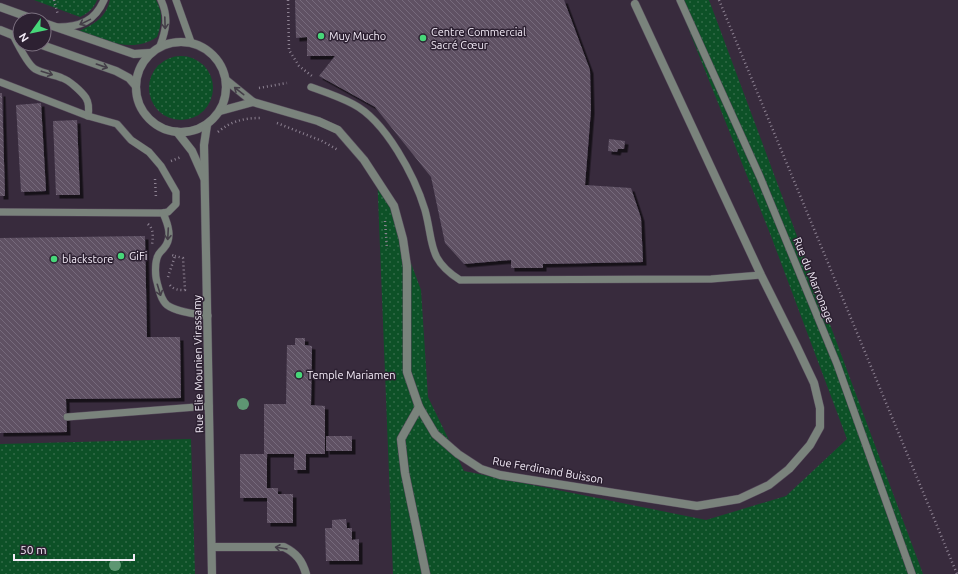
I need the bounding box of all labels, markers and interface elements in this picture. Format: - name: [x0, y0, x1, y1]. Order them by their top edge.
- north arrow: [12, 12, 52, 52]
- one-way arrow: [162, 16, 169, 29]
- one-way arrow: [79, 19, 91, 26]
- place label: Centre Commercial Sacré Cœur: [431, 26, 526, 51]
- place label: Muy Mucho: [329, 30, 386, 42]
- text: N: [16, 31, 31, 44]
- marker: Muy Mucho: [316, 31, 326, 41]
- marker: Centre Commercial Sacré Cœur: [418, 33, 428, 43]
- one-way arrow: [95, 63, 108, 70]
- one-way arrow: [40, 70, 52, 78]
- one-way arrow: [234, 87, 245, 96]
- one-way arrow: [164, 227, 172, 240]
- street label: Rue du Marronage: [791, 235, 837, 325]
- place label: GiFi: [129, 250, 147, 262]
- marker: GiFi: [116, 251, 126, 261]
- place label: blackstore: [62, 253, 113, 265]
- marker: blackstore: [49, 254, 59, 264]
- one-way arrow: [156, 284, 164, 296]
- street label: Rue Elie Mounien Virassamy: [191, 294, 205, 433]
- place label: Temple Mariamen: [307, 369, 396, 381]
- marker: Temple Mariamen: [294, 370, 304, 380]
- street label: Rue Ferdinand Buisson: [492, 454, 604, 486]
- scale bar: [14, 536, 134, 562]
- text: 50 m: [20, 543, 47, 556]
- one-way arrow: [275, 544, 288, 552]

